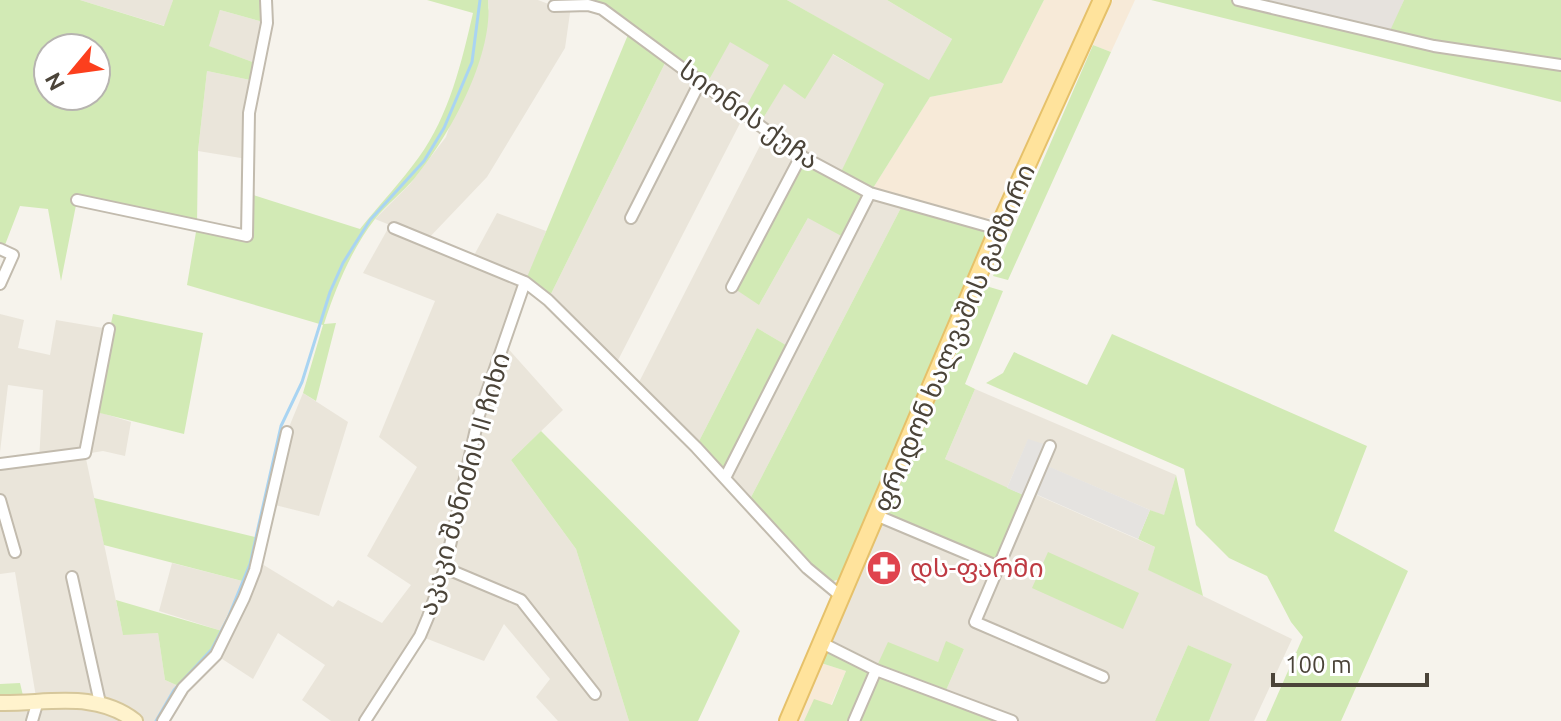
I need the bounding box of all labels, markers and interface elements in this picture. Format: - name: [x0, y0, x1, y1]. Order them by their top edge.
- north arrow: [32, 32, 112, 112]
- street label: სიონის ქუჩა: [674, 54, 824, 176]
- text: N: [39, 69, 69, 95]
- street label: ფრიდონ ხალვაშის გამზირი: [867, 160, 1042, 517]
- street label: აკაკი შანიძის II ჩიხი: [412, 349, 516, 619]
- pharmacy icon: დს-ფარმი: [865, 549, 903, 587]
- place label: დს-ფარმი: [910, 553, 1044, 584]
- scale bar: [1273, 637, 1427, 687]
- text: 100 m: [1285, 651, 1352, 678]

